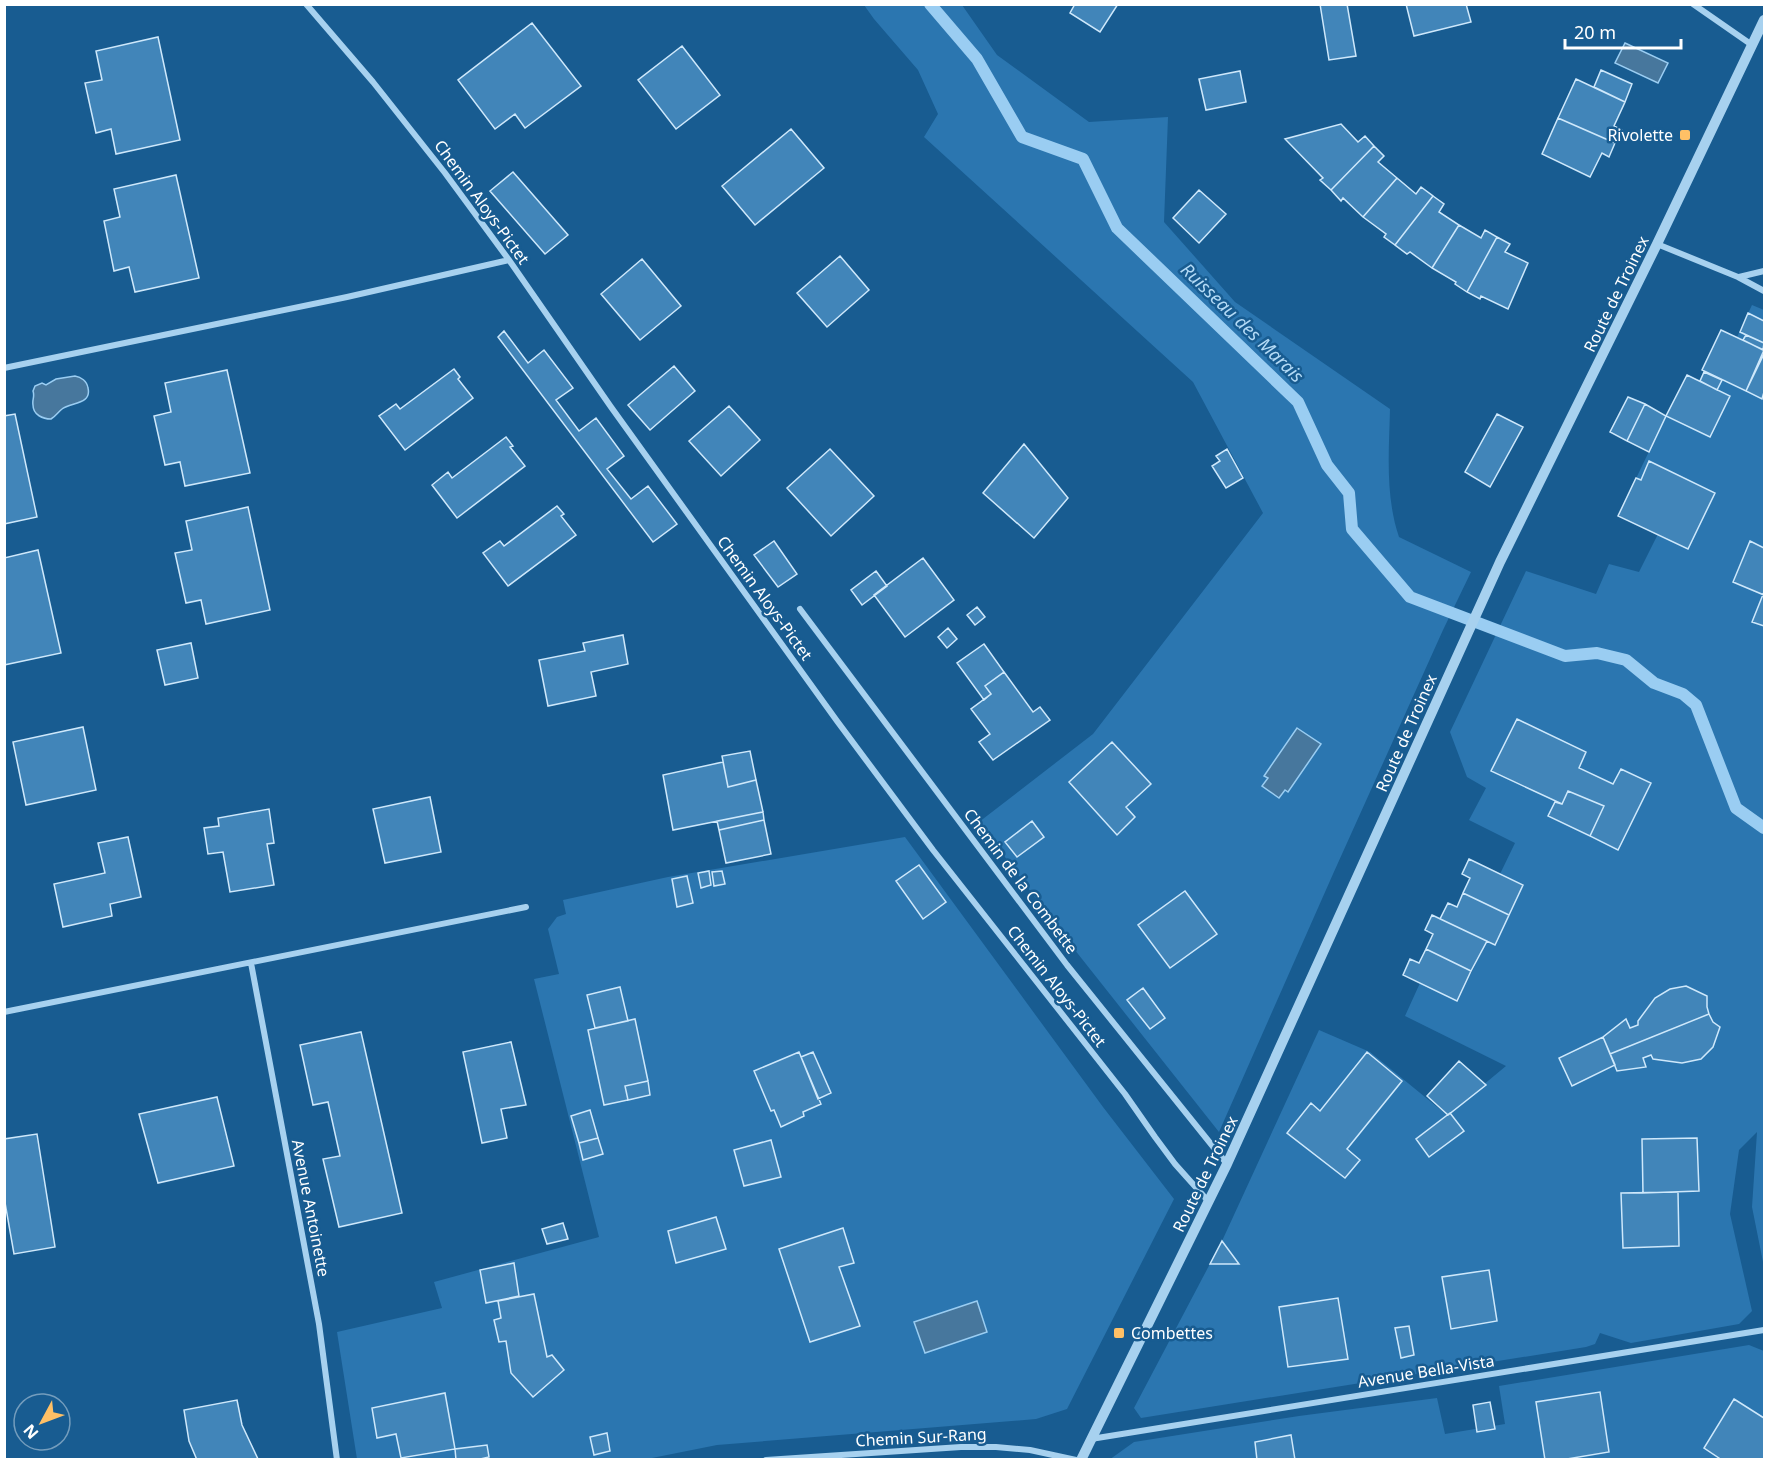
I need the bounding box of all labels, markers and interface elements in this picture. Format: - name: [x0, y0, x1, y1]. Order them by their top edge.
- scale bar: [1565, 12, 1680, 50]
- text: 20 m: [1574, 20, 1616, 44]
- place label: Rivolette: [1607, 124, 1673, 146]
- marker: Rivolette: [1678, 128, 1692, 142]
- street label: Chemin Aloys-Pictet: [429, 135, 535, 269]
- street label: Route de Troinex: [1578, 232, 1654, 356]
- water label: Ruisseau des Marais: [1176, 257, 1309, 387]
- street label: Chemin Aloys-Pictet: [712, 531, 818, 665]
- street label: Route de Troinex: [1370, 670, 1442, 795]
- street label: Chemin de la Combette: [959, 804, 1083, 958]
- street label: Chemin Aloys-Pictet: [1002, 921, 1112, 1052]
- street label: Route de Troinex: [1167, 1112, 1243, 1236]
- street label: Avenue Antoinette: [287, 1137, 335, 1279]
- place label: Combettes: [1131, 1322, 1213, 1344]
- marker: Combettes: [1112, 1326, 1126, 1340]
- street label: Avenue Bella-Vista: [1356, 1349, 1496, 1393]
- north arrow: [12, 1392, 72, 1452]
- text: N: [18, 1420, 43, 1444]
- street label: Chemin Sur-Rang: [855, 1423, 987, 1451]

